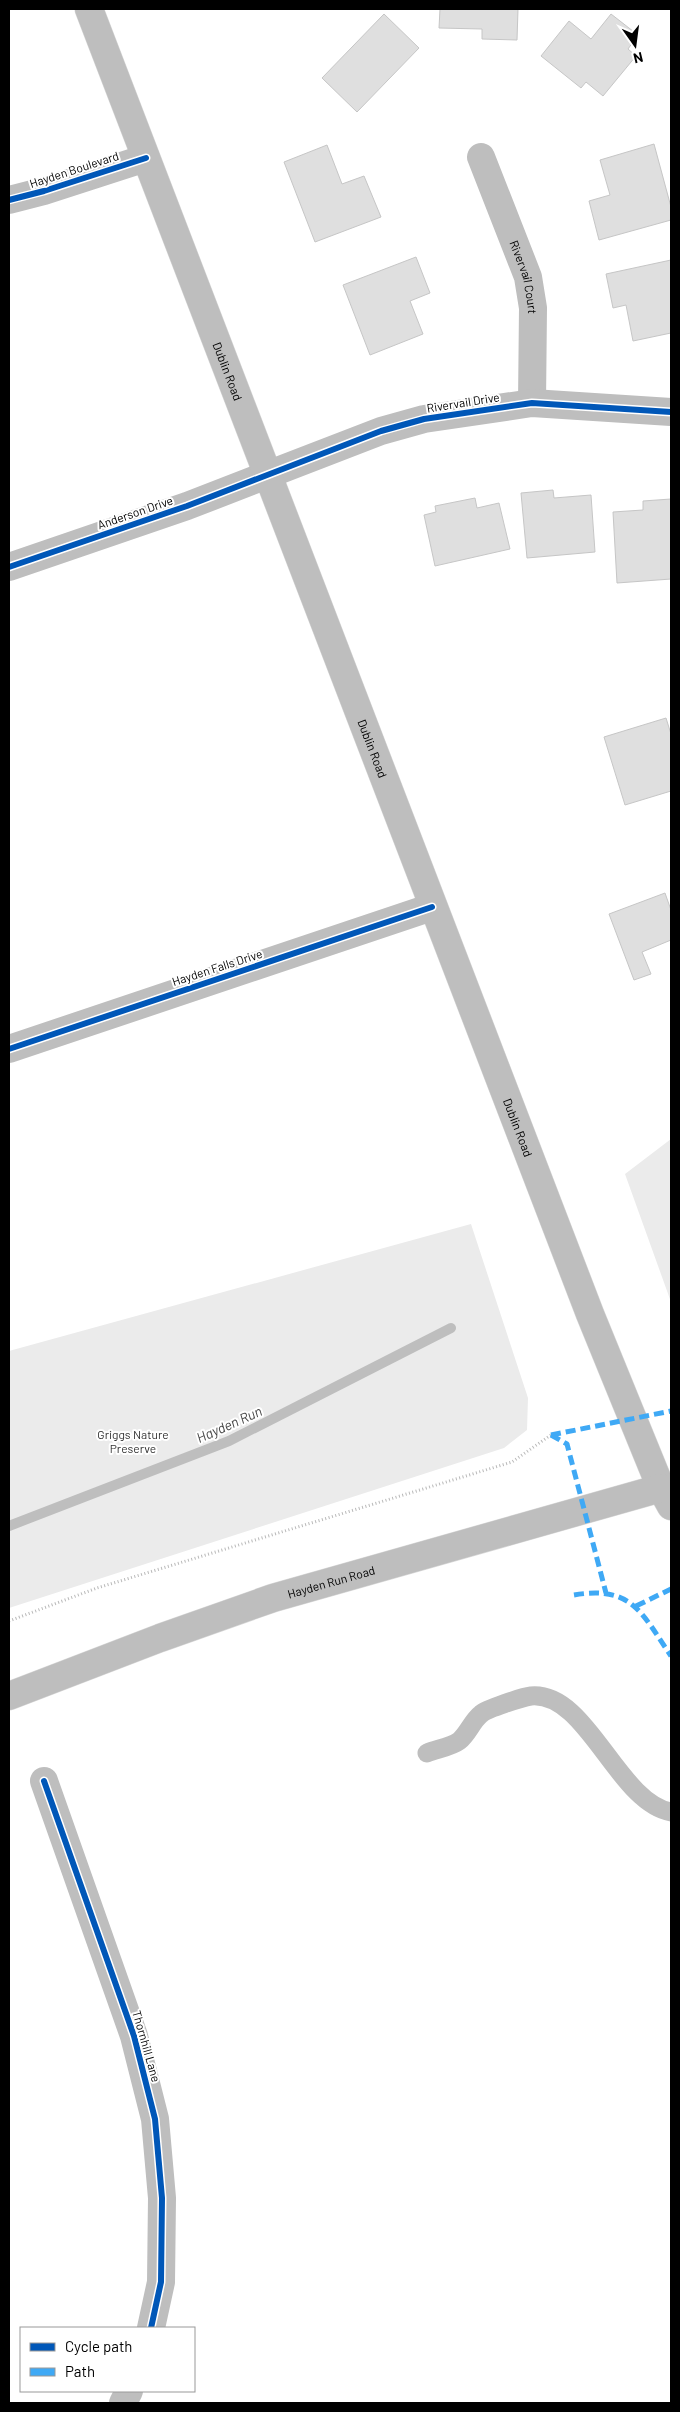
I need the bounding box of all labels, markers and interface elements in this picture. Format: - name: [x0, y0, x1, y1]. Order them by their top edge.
- north arrow: [610, 20, 660, 70]
- text: N: [632, 49, 645, 67]
- street label: Hayden Boulevard: [28, 148, 120, 190]
- street label: Rivervail Court: [507, 238, 540, 314]
- street label: Dublin Road: [211, 340, 246, 402]
- street label: Rivervail Drive: [426, 389, 500, 415]
- street label: Anderson Drive: [95, 493, 175, 531]
- street label: Dublin Road: [355, 717, 390, 780]
- street label: Hayden Falls Drive: [170, 946, 264, 988]
- street label: Dublin Road: [501, 1096, 536, 1159]
- water label: Hayden Run: [194, 1402, 264, 1446]
- park label: Griggs Nature Preserve: [97, 1427, 169, 1455]
- street label: Hayden Run Road: [286, 1562, 376, 1601]
- street label: Thornhill Lane: [130, 2009, 164, 2083]
- legend: [20, 2327, 195, 2392]
- text: Cycle path: [65, 2337, 132, 2355]
- text: Path: [65, 2362, 95, 2380]

